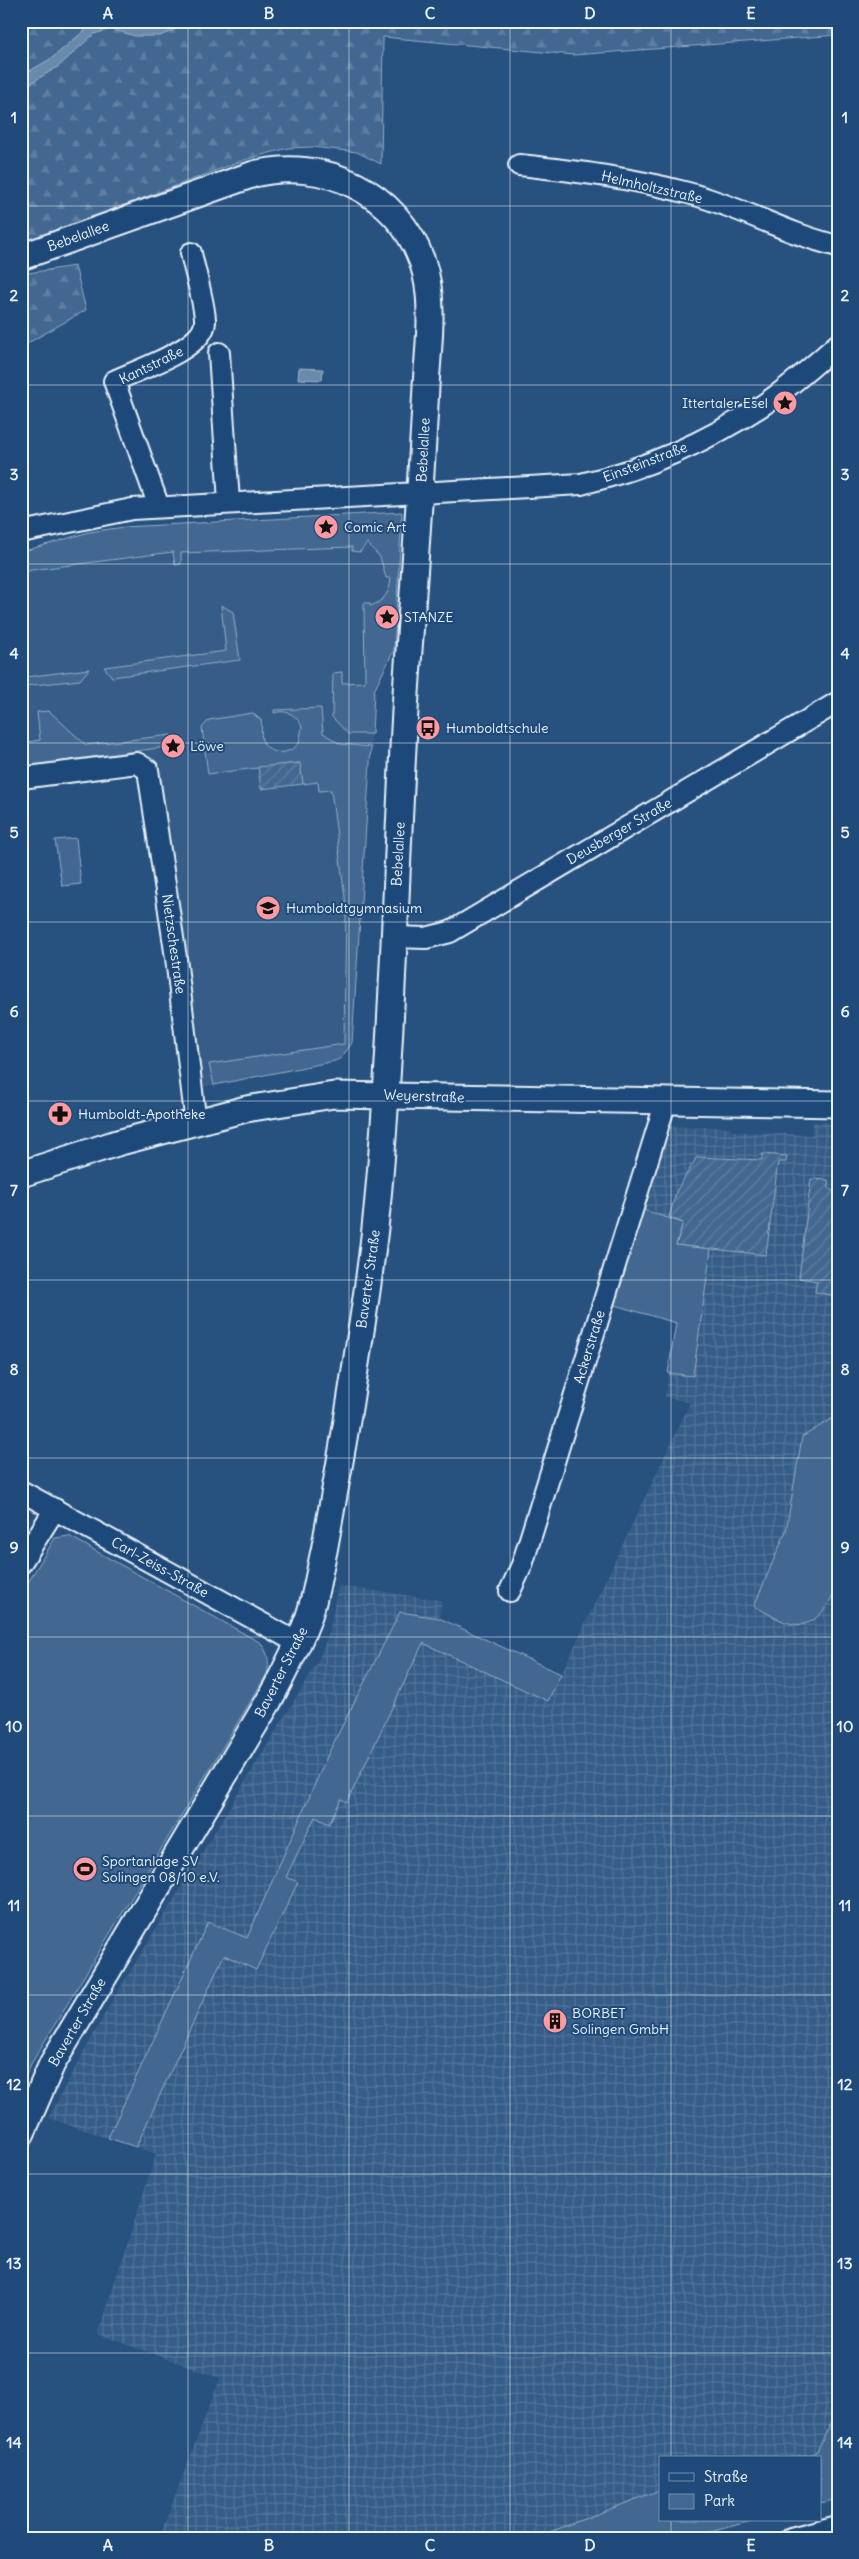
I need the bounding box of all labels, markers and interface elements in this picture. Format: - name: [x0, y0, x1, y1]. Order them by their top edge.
- text: A: [103, 3, 113, 23]
- text: B: [264, 3, 275, 23]
- text: C: [425, 3, 436, 23]
- text: D: [584, 3, 596, 23]
- text: E: [746, 3, 756, 23]
- text: 1: [11, 107, 17, 127]
- text: 1: [842, 107, 848, 127]
- street label: Helmholtzstraße: [600, 167, 704, 207]
- street label: Bebelallee: [45, 217, 111, 255]
- text: 2: [10, 285, 19, 305]
- text: 2: [841, 285, 850, 305]
- street label: Kantstraße: [116, 342, 186, 388]
- place icon: Ittertaler Esel: [772, 390, 798, 416]
- place label: Ittertaler Esel: [682, 394, 768, 412]
- street label: Bebelallee: [412, 417, 434, 483]
- street label: Einsteinstraße: [600, 438, 690, 486]
- text: 3: [9, 464, 19, 484]
- text: 3: [840, 464, 850, 484]
- place icon: Comic Art: [313, 514, 339, 540]
- place label: Comic Art: [344, 518, 407, 536]
- place icon: STANZE: [374, 604, 400, 630]
- place label: STANZE: [404, 608, 453, 626]
- text: 4: [9, 643, 19, 663]
- text: 4: [840, 643, 850, 663]
- bus stop icon: Humboldtschule: [415, 715, 441, 741]
- place label: Humboldtschule: [446, 719, 549, 737]
- place icon: Löwe: [160, 733, 186, 759]
- place label: Löwe: [190, 737, 224, 755]
- street label: Deusberger Straße: [563, 794, 675, 868]
- street label: Bebelallee: [387, 821, 409, 887]
- text: 5: [9, 822, 19, 842]
- text: 5: [840, 822, 850, 842]
- street label: Nietzschestraße: [158, 893, 190, 995]
- school or university icon: Humboldtgymnasium: [255, 895, 281, 921]
- place label: Humboldtgymnasium: [286, 899, 422, 917]
- text: 6: [9, 1001, 19, 1021]
- text: 6: [840, 1001, 850, 1021]
- street label: Weyerstraße: [383, 1086, 465, 1106]
- pharmacy icon: Humboldt-Apotheke: [47, 1101, 73, 1127]
- place label: Humboldt-Apotheke: [78, 1105, 206, 1123]
- text: 7: [10, 1180, 18, 1200]
- text: 7: [841, 1180, 849, 1200]
- street label: Baverter Straße: [352, 1229, 384, 1329]
- street label: Ackerstraße: [569, 1308, 609, 1386]
- text: 8: [9, 1359, 19, 1379]
- text: 8: [840, 1359, 850, 1379]
- street label: Carl-Zeiss-Straße: [108, 1533, 212, 1601]
- text: 9: [9, 1537, 19, 1557]
- text: 9: [840, 1537, 850, 1557]
- street label: Baverter Straße: [250, 1624, 312, 1720]
- text: 10: [6, 1716, 22, 1736]
- text: 10: [837, 1716, 853, 1736]
- place label: Sportanlage SV Solingen 08/10 e.V.: [102, 1852, 220, 1886]
- sports icon: Sportanlage SV Solingen 08/10 e.V.: [72, 1856, 98, 1882]
- text: 11: [8, 1895, 20, 1915]
- text: 11: [839, 1895, 851, 1915]
- street label: Baverter Straße: [44, 1974, 110, 2070]
- place label: BORBET Solingen GmbH: [572, 2004, 669, 2038]
- building icon: BORBET Solingen GmbH: [542, 2008, 568, 2034]
- text: 12: [6, 2074, 22, 2094]
- text: 12: [837, 2074, 853, 2094]
- text: 13: [6, 2253, 22, 2273]
- text: 13: [837, 2253, 853, 2273]
- text: 14: [6, 2432, 22, 2452]
- text: 14: [837, 2432, 853, 2452]
- legend: [659, 2456, 822, 2522]
- text: Straße: [704, 2467, 748, 2486]
- text: Park: [704, 2491, 735, 2510]
- text: A: [103, 2535, 113, 2555]
- text: B: [264, 2535, 275, 2555]
- text: C: [425, 2535, 436, 2555]
- text: D: [584, 2535, 596, 2555]
- text: E: [746, 2535, 756, 2555]

